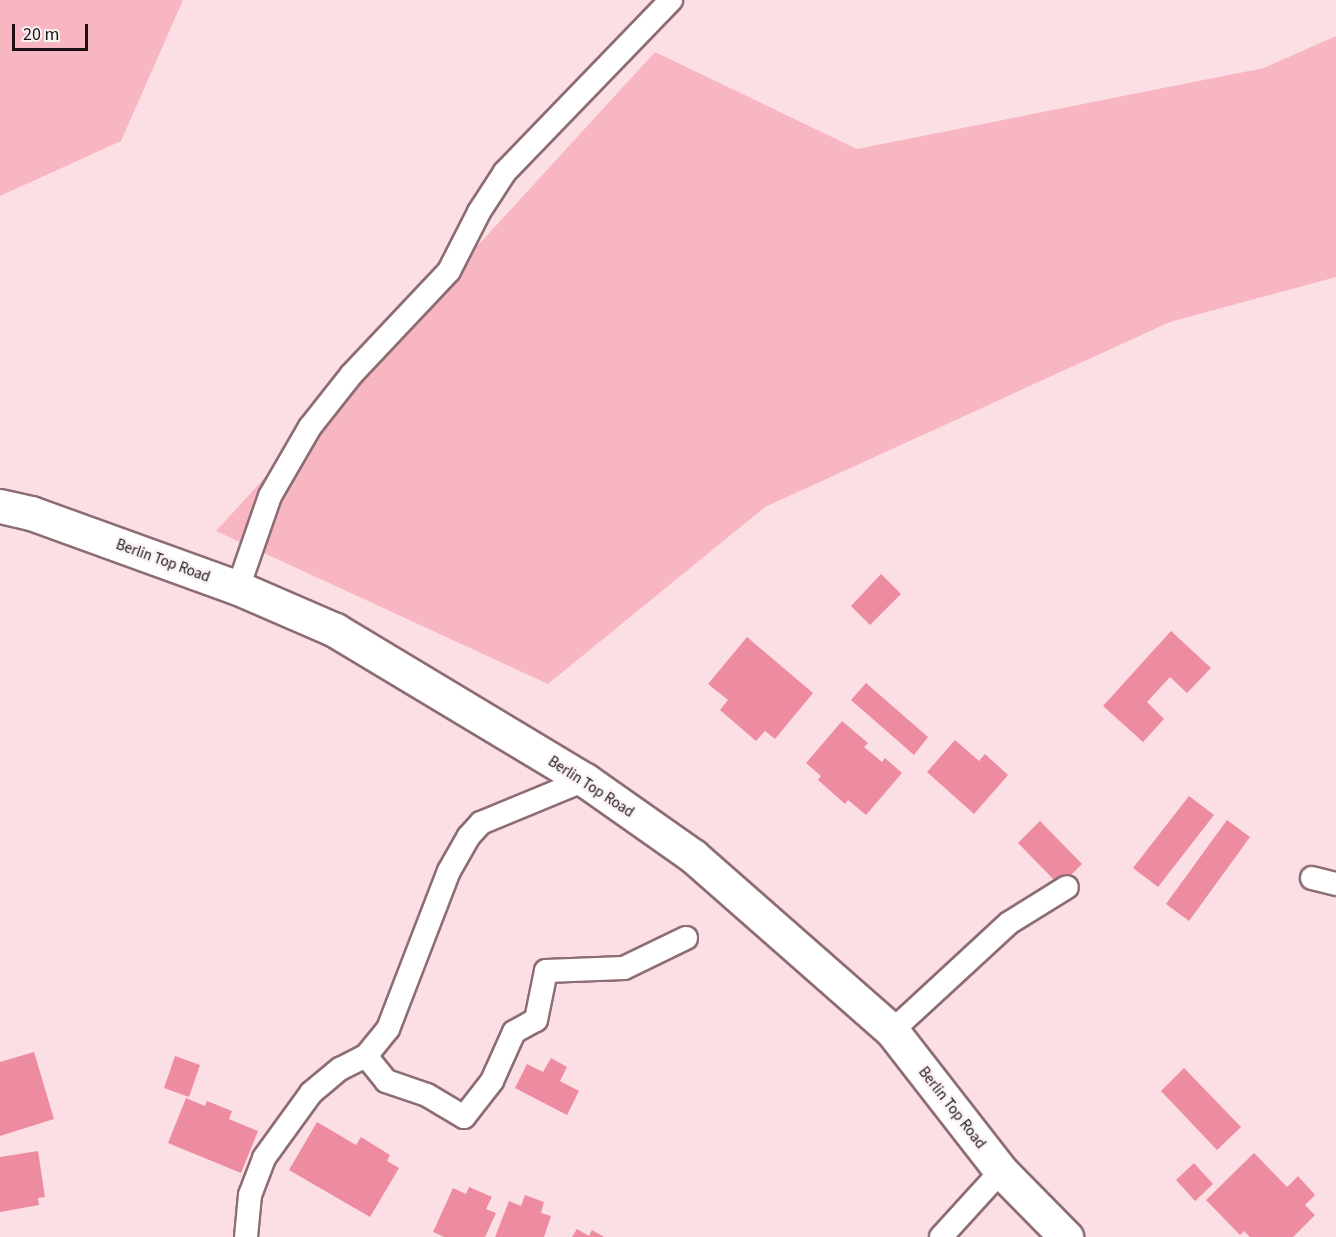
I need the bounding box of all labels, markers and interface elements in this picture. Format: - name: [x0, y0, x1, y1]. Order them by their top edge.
- scale bar: [15, 12, 92, 50]
- text: 20 m: [23, 22, 59, 47]
- street label: Berlin Top Road: [113, 536, 213, 586]
- street label: Berlin Top Road: [545, 753, 637, 821]
- street label: Berlin Top Road: [914, 1063, 990, 1153]

